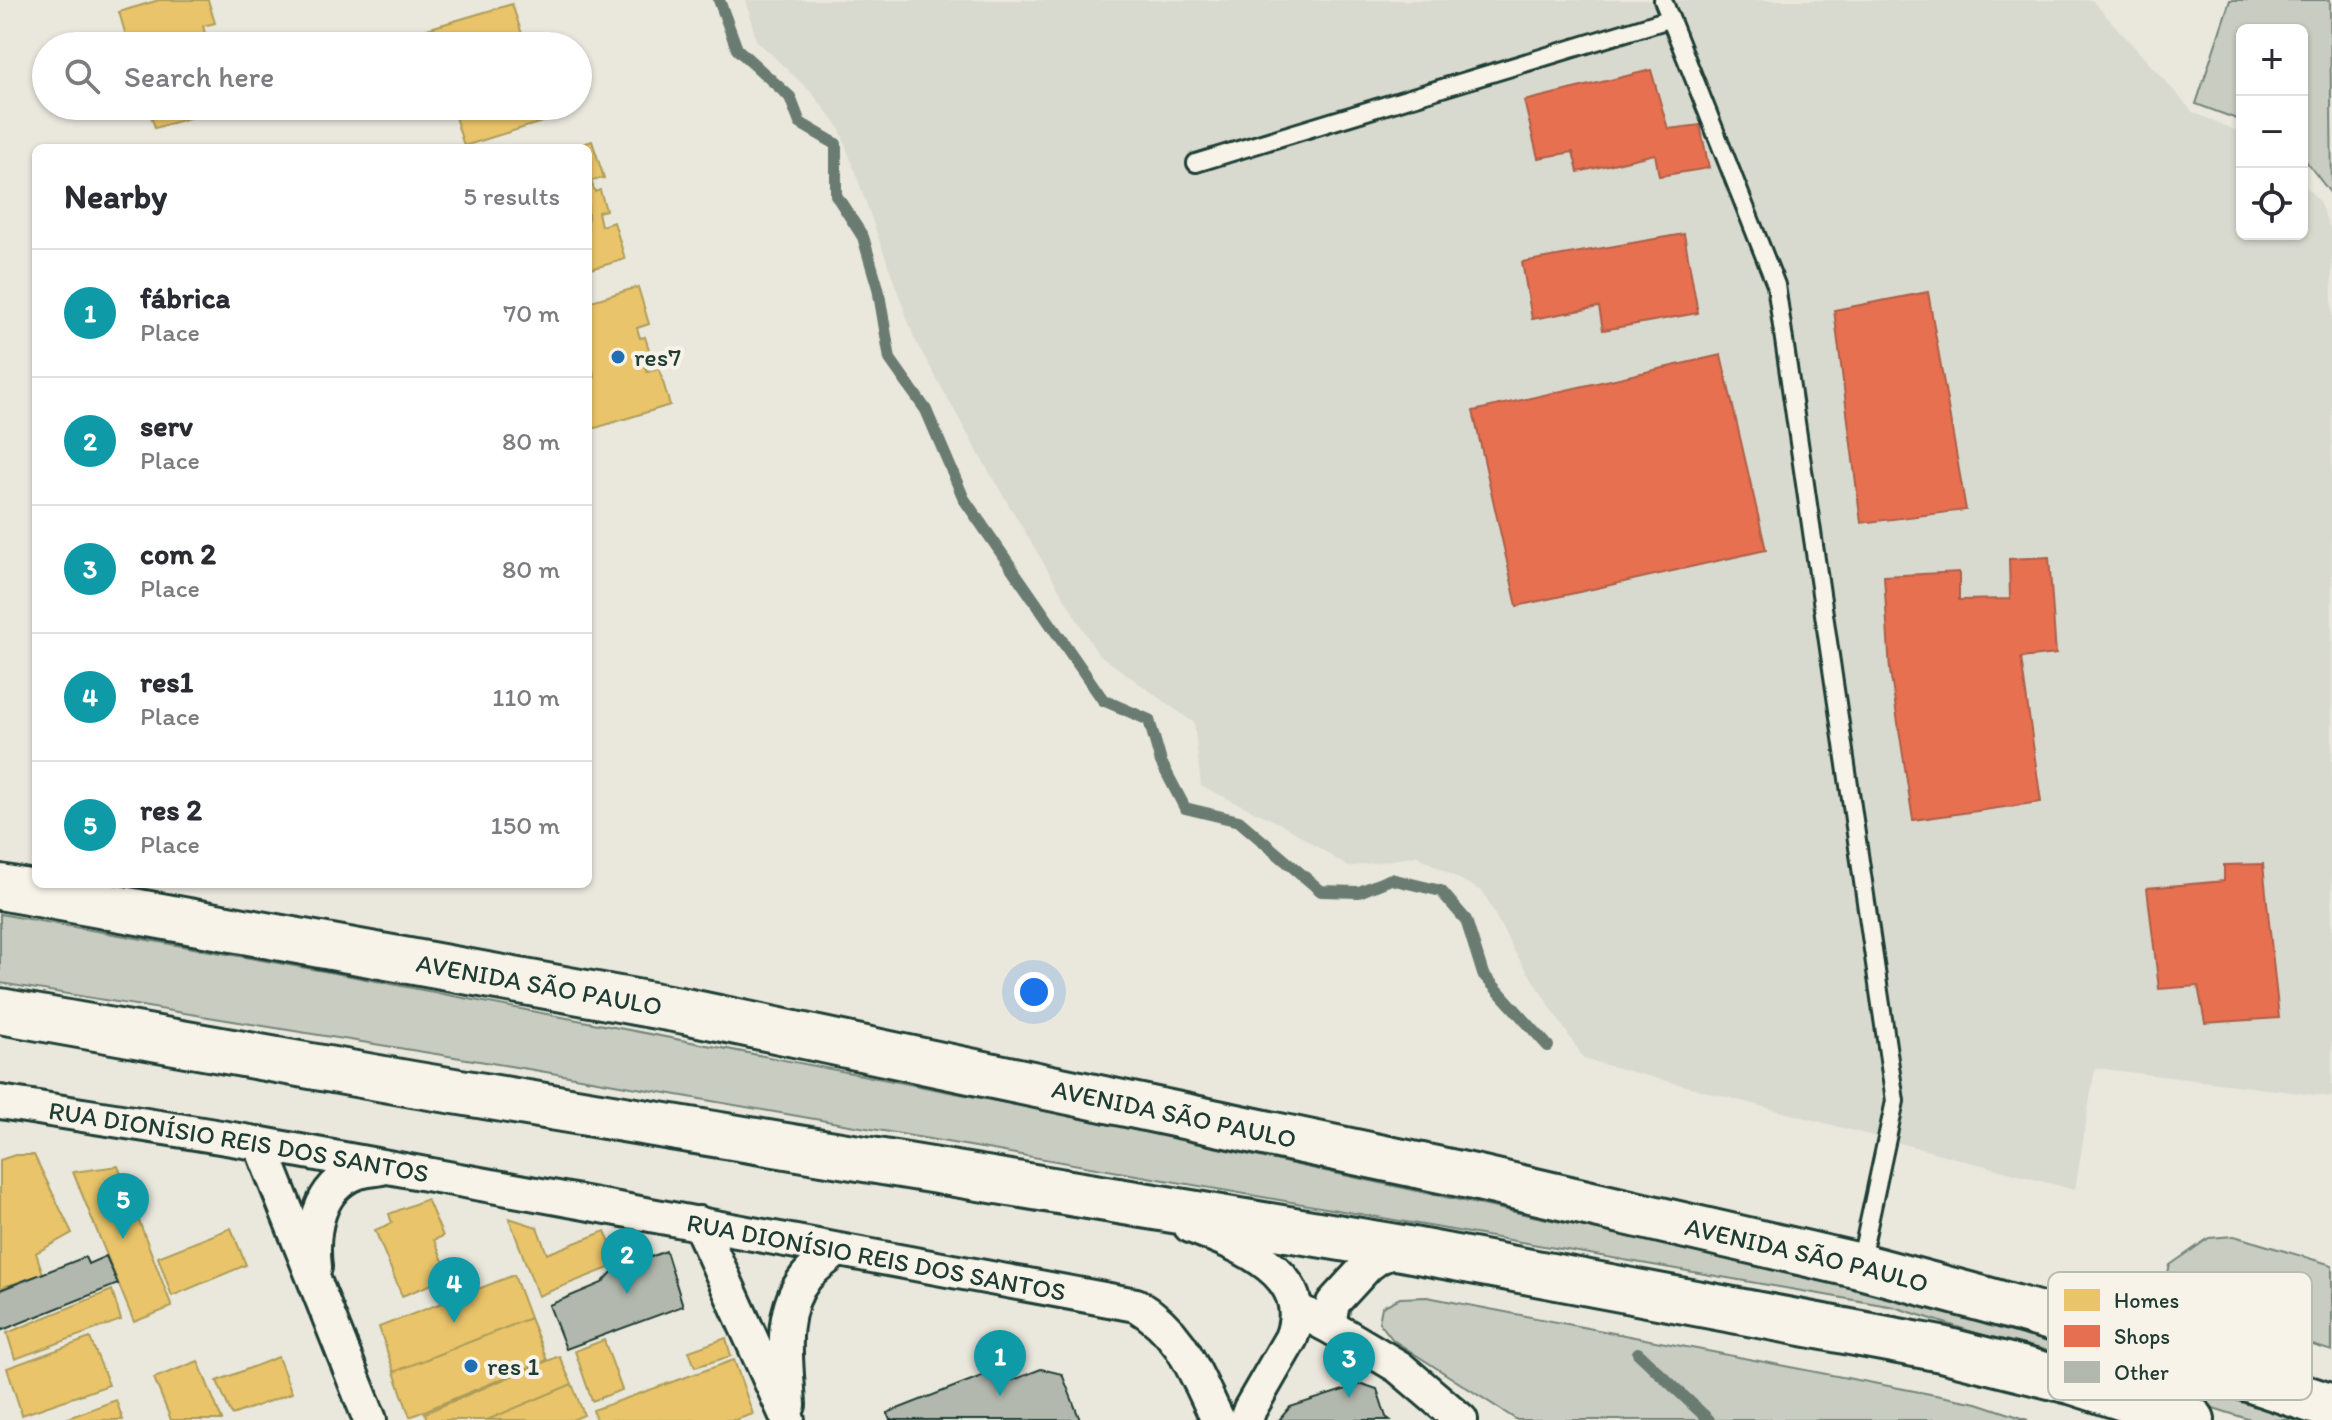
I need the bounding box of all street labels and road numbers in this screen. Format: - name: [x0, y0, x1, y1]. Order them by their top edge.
- street label: AVENIDA SÃO PAULO: [414, 947, 665, 1023]
- street label: AVENIDA SÃO PAULO: [1049, 1073, 1299, 1155]
- street label: RUA DIONÍSIO REIS DOS SANTOS: [46, 1094, 431, 1190]
- street label: RUA DIONÍSIO REIS DOS SANTOS: [684, 1206, 1068, 1308]
- street label: AVENIDA SÃO PAULO: [1682, 1210, 1932, 1300]

